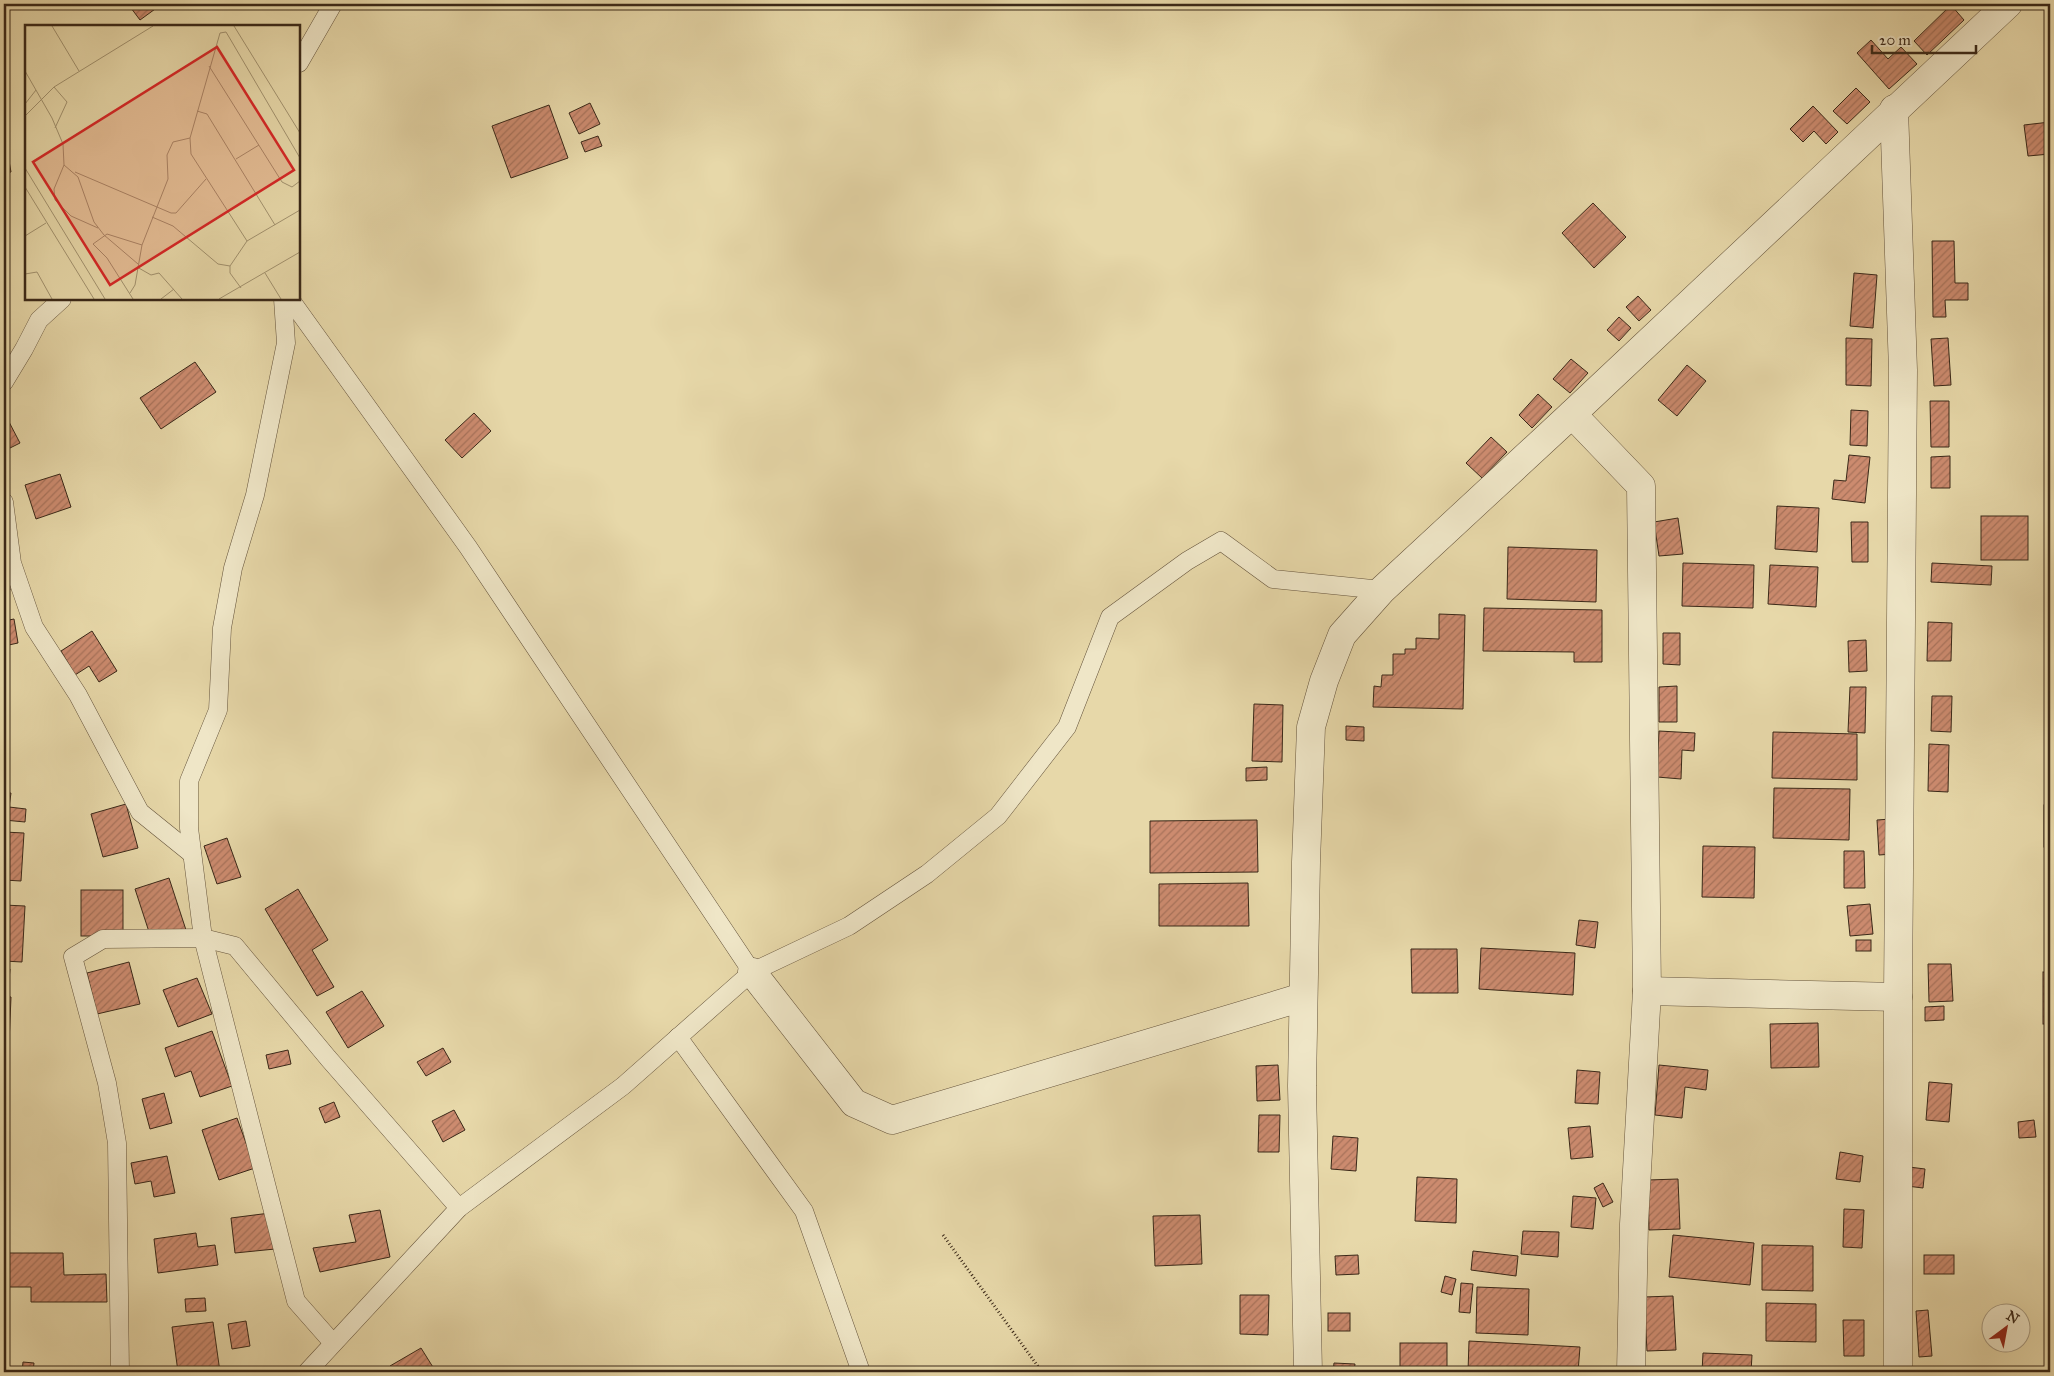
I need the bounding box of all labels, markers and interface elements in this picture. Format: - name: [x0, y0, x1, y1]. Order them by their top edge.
- scale bar: [1872, 22, 1975, 54]
- inset map: [25, 25, 300, 300]
- text: 20 m: [1879, 31, 1911, 49]
- north arrow: [1982, 1304, 2032, 1354]
- text: N: [2003, 1307, 2022, 1328]

